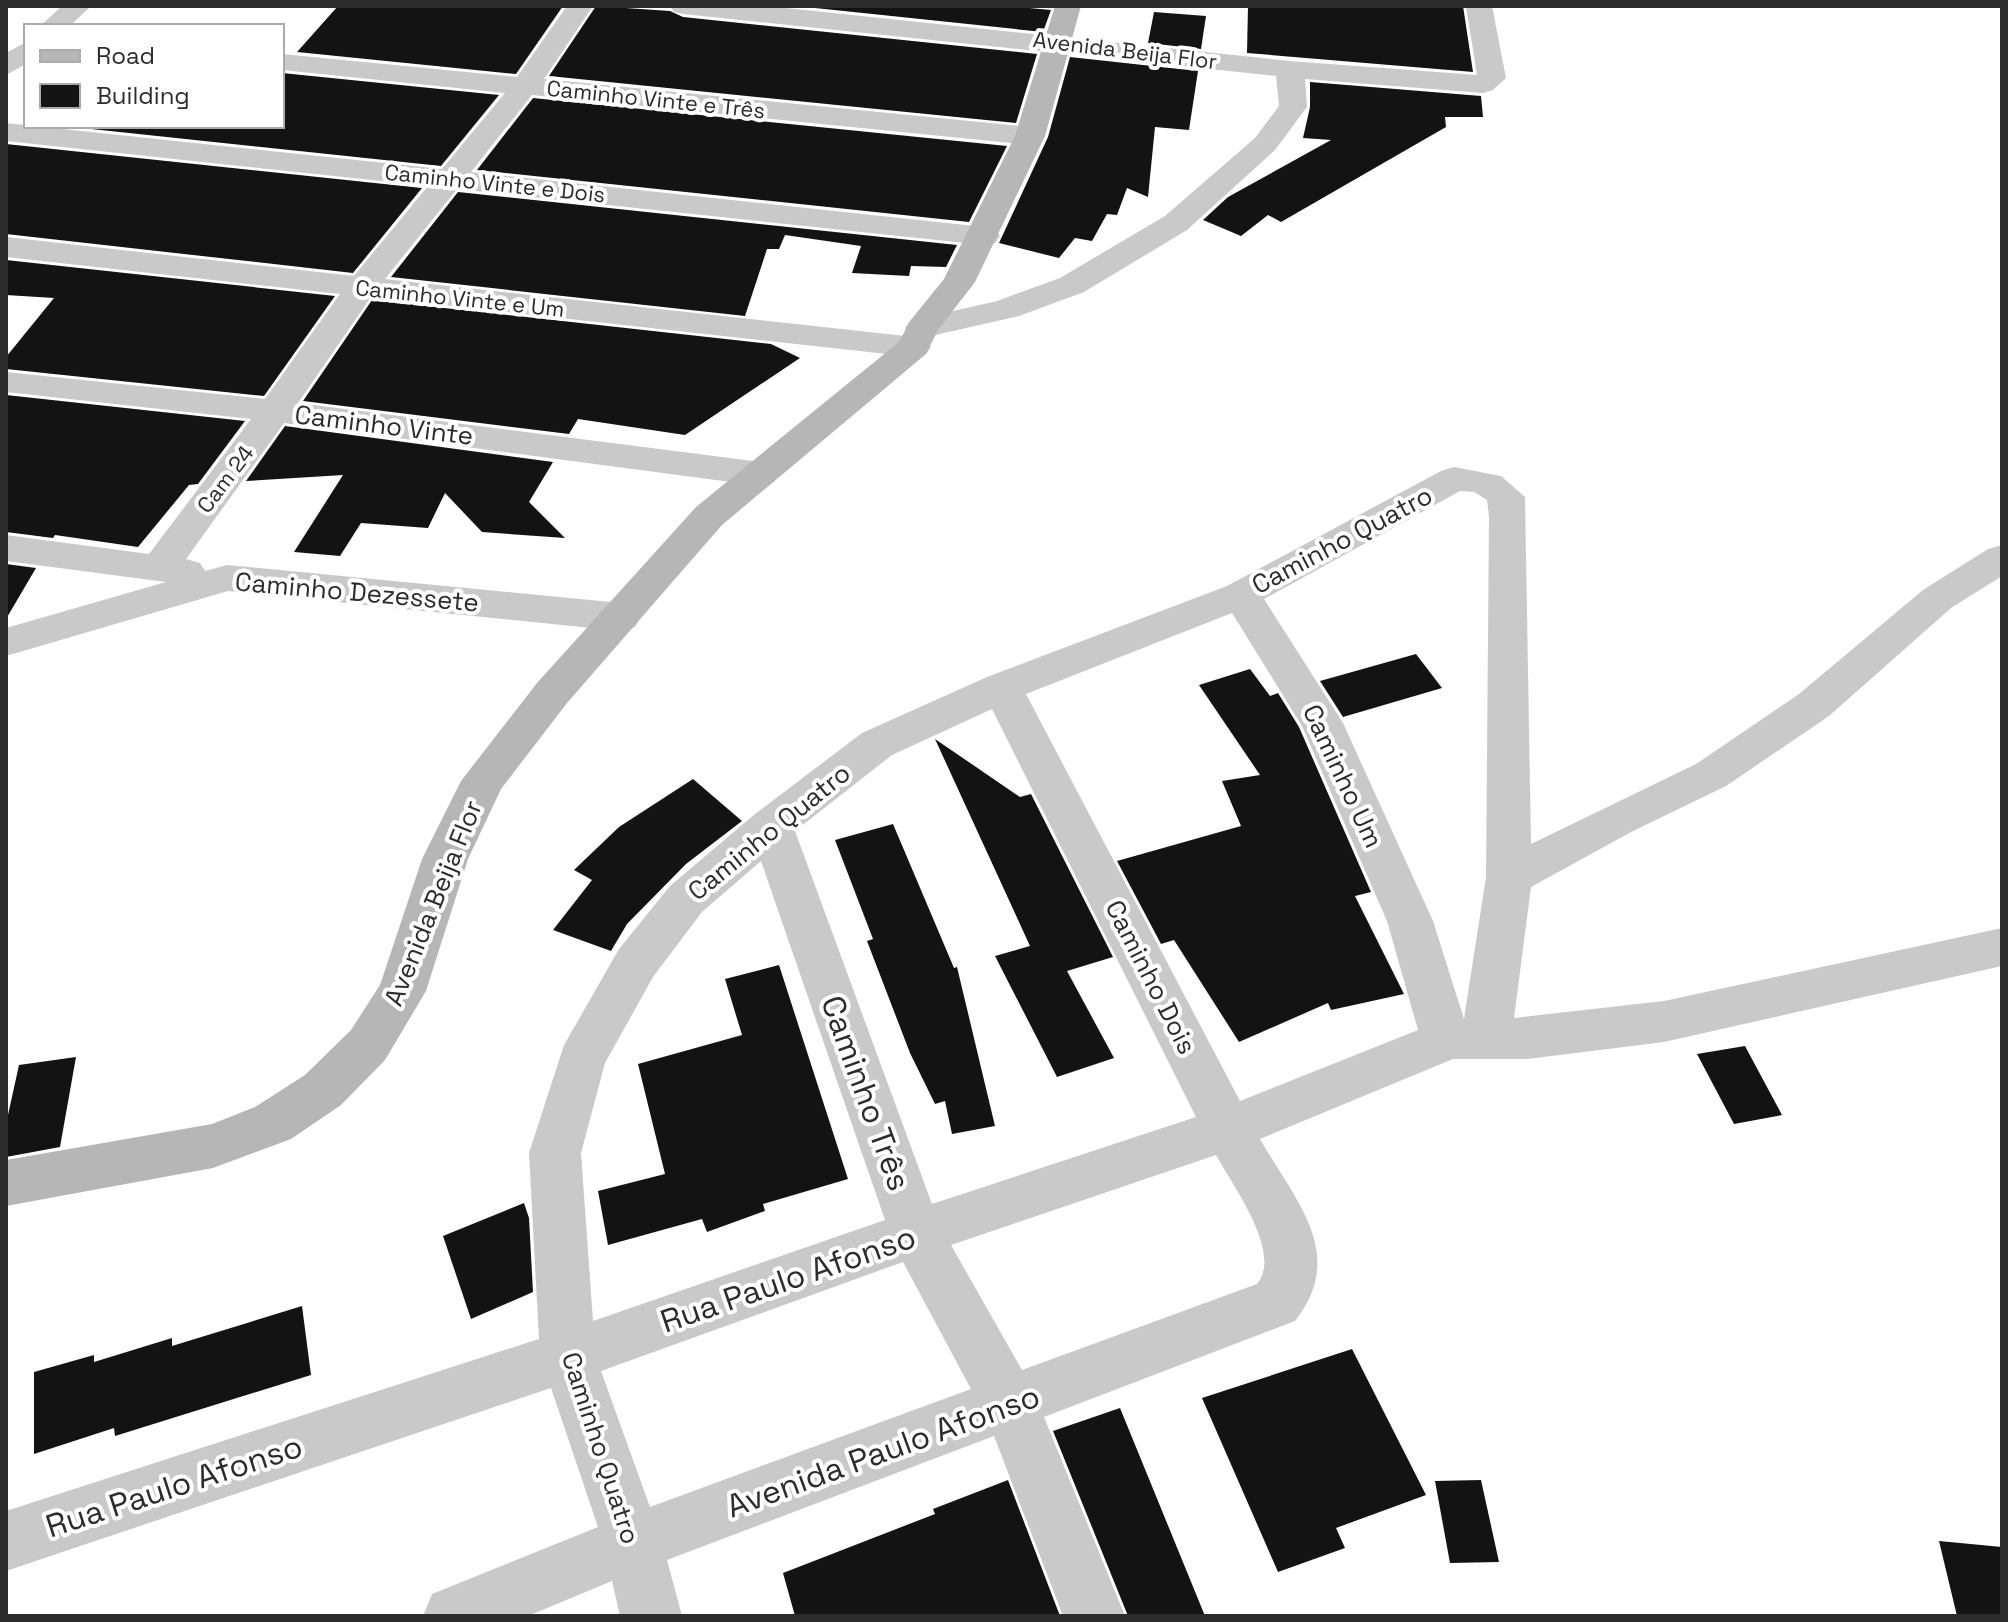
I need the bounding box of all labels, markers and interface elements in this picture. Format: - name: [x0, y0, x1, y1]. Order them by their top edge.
- legend: [24, 24, 284, 128]
- street label: Avenida Beija Flor: [1031, 25, 1219, 75]
- text: Road: [96, 40, 155, 71]
- street label: Caminho Vinte e Três: [545, 74, 767, 124]
- text: Building: [96, 80, 190, 111]
- street label: Caminho Vinte e Dois: [383, 158, 607, 208]
- street label: Caminho Vinte e Um: [354, 273, 566, 323]
- street label: Caminho Vinte: [293, 397, 475, 453]
- street label: Cam 24: [190, 439, 260, 518]
- street label: Caminho Quatro: [1246, 478, 1438, 602]
- street label: Caminho Dezessete: [234, 564, 480, 620]
- street label: Caminho Um: [1295, 699, 1391, 853]
- street label: Caminho Quatro: [681, 756, 857, 908]
- street label: Avenida Beija Flor: [376, 795, 490, 1011]
- street label: Caminho Dois: [1098, 894, 1204, 1060]
- street label: Caminho Três: [812, 990, 920, 1196]
- street label: Rua Paulo Afonso: [655, 1217, 921, 1341]
- street label: Caminho Quatro: [554, 1348, 648, 1548]
- street label: Avenida Paulo Afonso: [721, 1376, 1045, 1526]
- street label: Rua Paulo Afonso: [41, 1426, 307, 1546]

